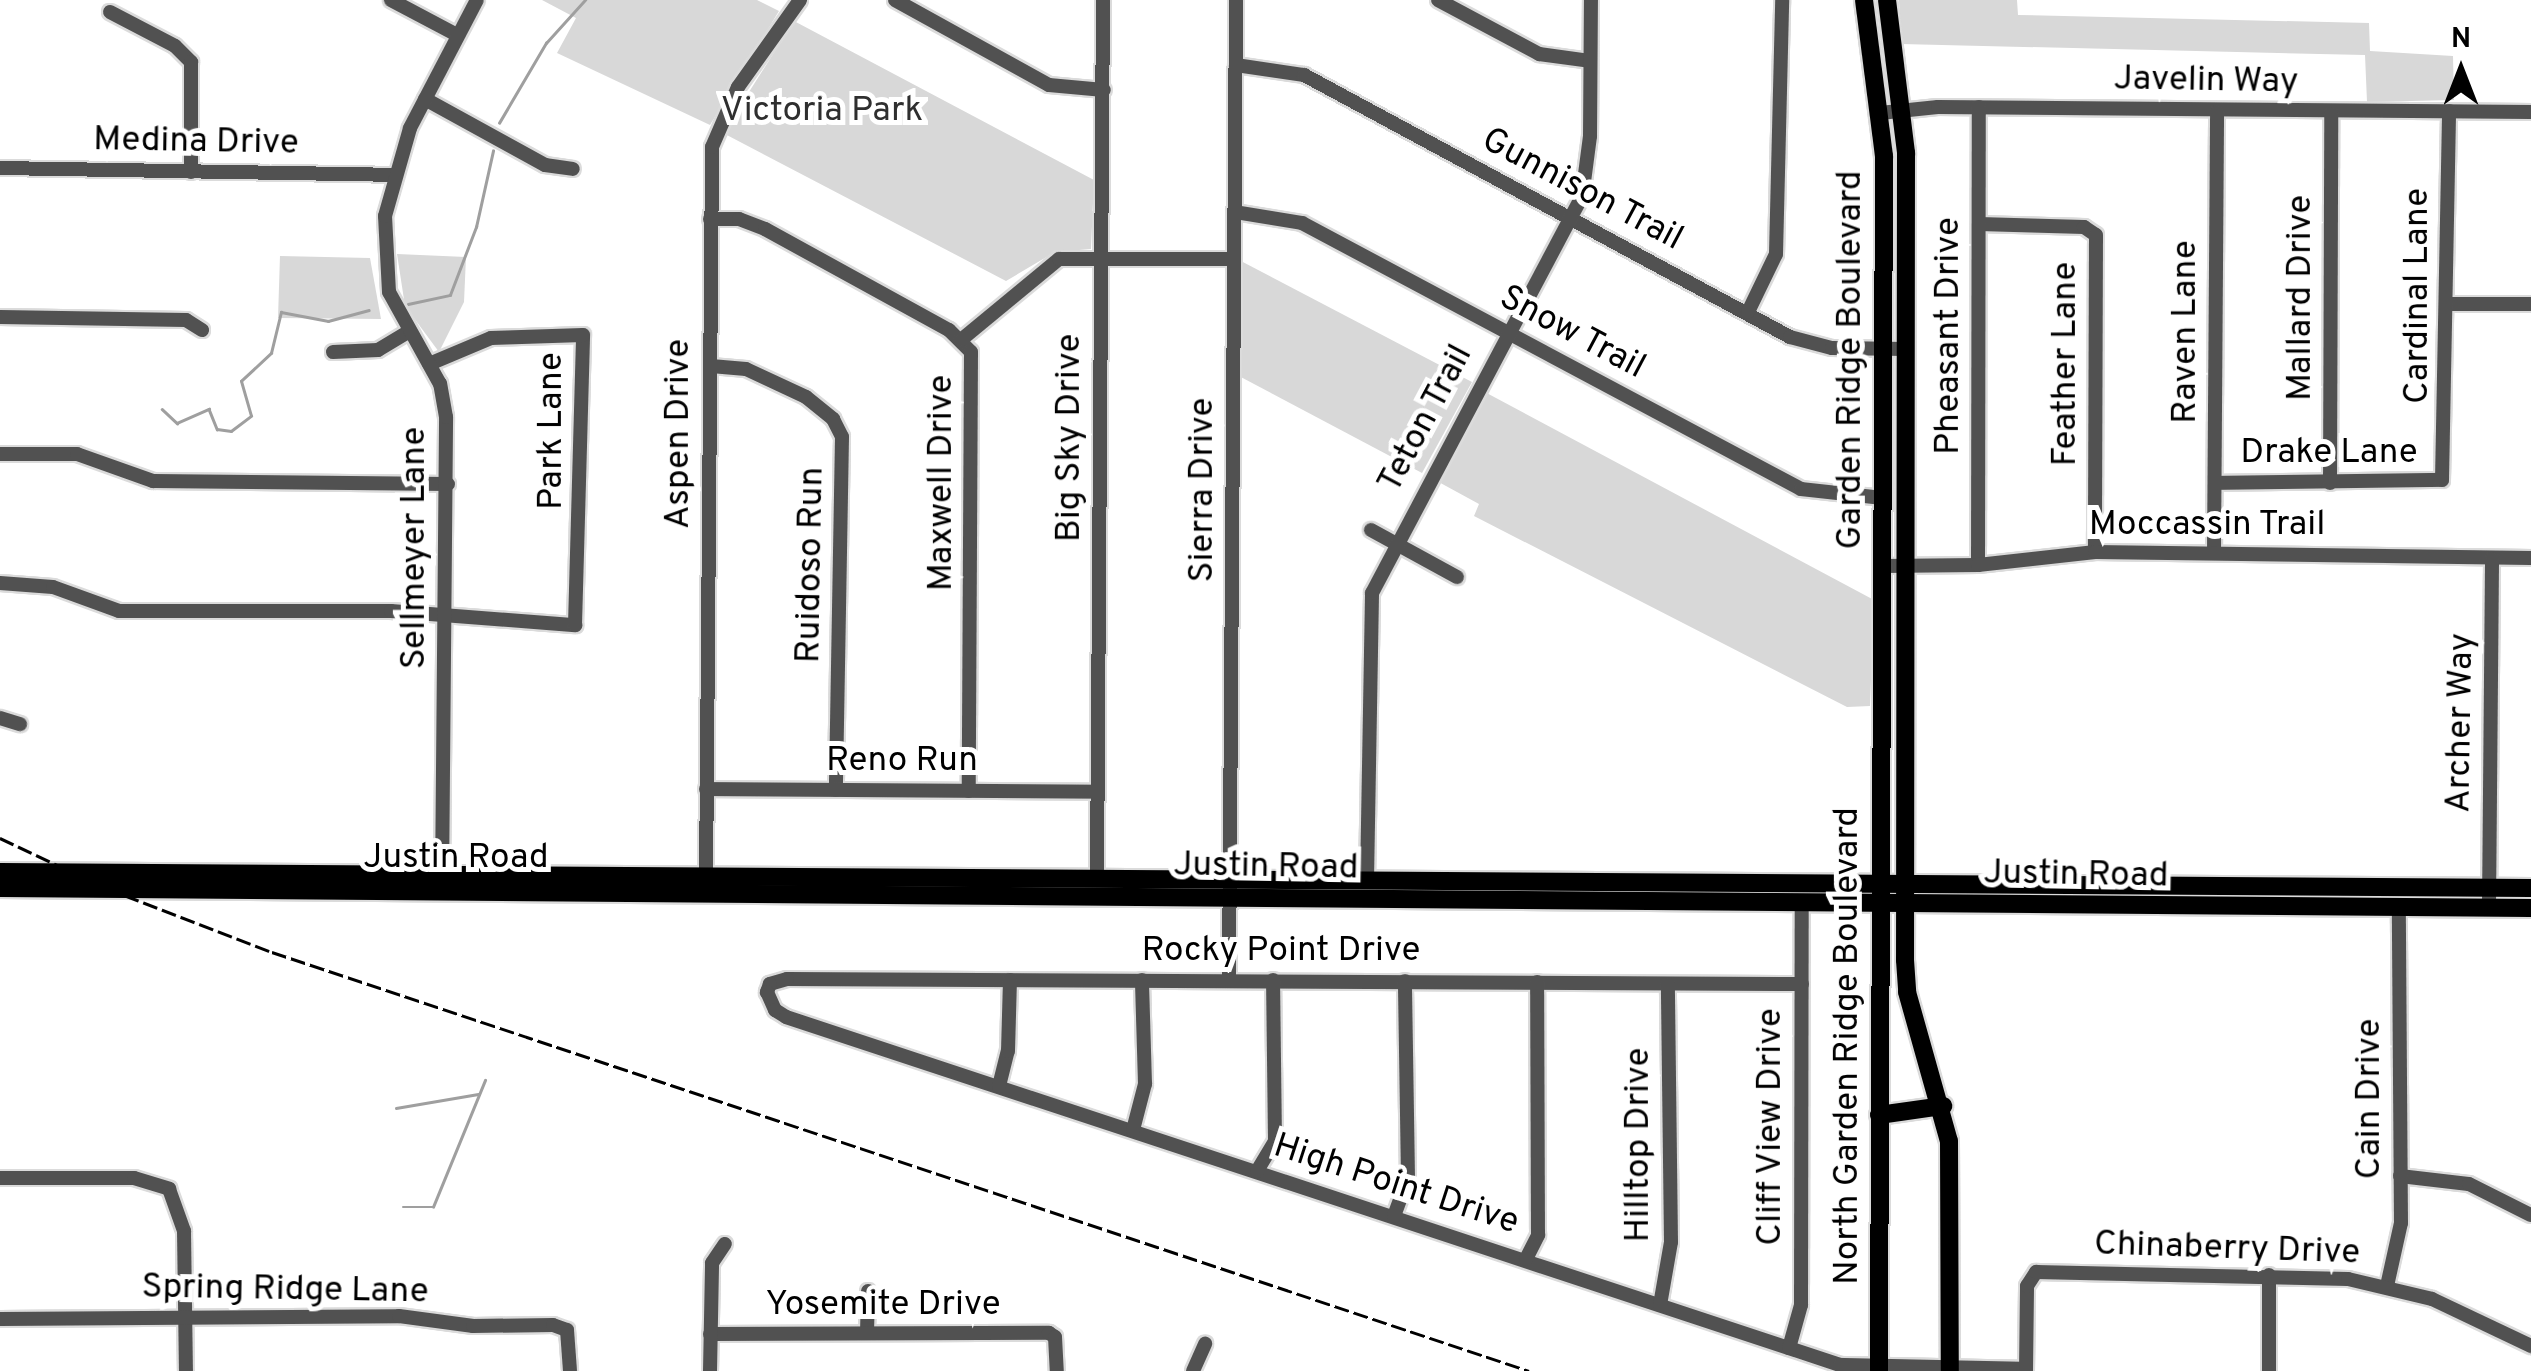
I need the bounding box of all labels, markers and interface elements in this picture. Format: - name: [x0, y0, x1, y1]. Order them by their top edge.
- north arrow: [2411, 20, 2511, 120]
- text: N: [2451, 22, 2471, 58]
- street label: Javelin Way: [2113, 58, 2299, 104]
- park label: Victoria Park: [721, 90, 923, 132]
- street label: Medina Drive: [93, 119, 299, 165]
- street label: Gunnison Trail: [1474, 119, 1690, 261]
- street label: Garden Ridge Boulevard: [1830, 170, 1872, 550]
- street label: Cardinal Lane: [2397, 188, 2439, 404]
- street label: Mallard Drive: [2280, 195, 2322, 401]
- street label: Pheasant Drive: [1928, 217, 1970, 455]
- street label: Raven Lane: [2165, 240, 2207, 424]
- street label: Feather Lane: [2045, 262, 2087, 466]
- street label: Snow Trail: [1491, 277, 1653, 389]
- street label: Big Sky Drive: [1049, 334, 1091, 542]
- street label: Teton Trail: [1369, 337, 1483, 501]
- street label: Aspen Drive: [658, 339, 700, 529]
- street label: Park Lane: [531, 352, 573, 510]
- street label: Maxwell Drive: [921, 375, 963, 591]
- street label: Sierra Drive: [1182, 398, 1224, 582]
- street label: Sellmeyer Lane: [394, 427, 436, 669]
- street label: Drake Lane: [2240, 432, 2418, 474]
- street label: Ruidoso Run: [788, 466, 834, 664]
- street label: Moccassin Trail: [2088, 504, 2326, 546]
- street label: Archer Way: [2438, 632, 2484, 814]
- street label: Reno Run: [826, 740, 978, 782]
- street label: North Garden Ridge Boulevard: [1827, 807, 1869, 1285]
- street label: Justin Road: [363, 837, 549, 879]
- street label: Justin Road: [1173, 844, 1359, 890]
- street label: Justin Road: [1983, 852, 2169, 898]
- street label: Rocky Point Drive: [1142, 930, 1420, 972]
- street label: Cliff View Drive: [1750, 1008, 1792, 1246]
- street label: Cain Drive: [2349, 1019, 2391, 1179]
- street label: Hilltop Drive: [1618, 1048, 1660, 1242]
- street label: High Point Drive: [1268, 1126, 1524, 1244]
- street label: Chinaberry Drive: [2093, 1223, 2361, 1275]
- street label: Spring Ridge Lane: [141, 1266, 429, 1314]
- street label: Yosemite Drive: [766, 1284, 1000, 1326]

